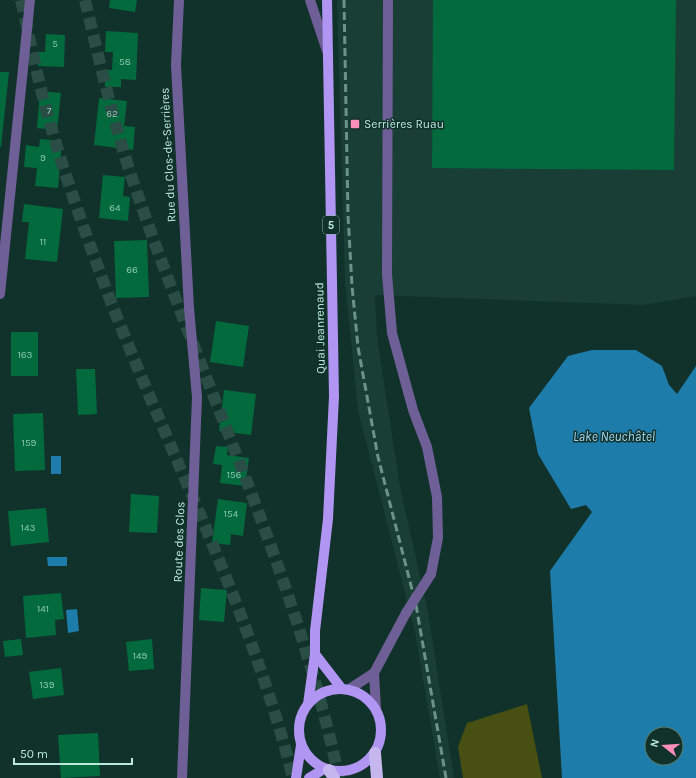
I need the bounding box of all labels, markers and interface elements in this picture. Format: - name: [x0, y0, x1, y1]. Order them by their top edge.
- house number: 5: [52, 38, 58, 50]
- house number: 58: [119, 56, 131, 68]
- street label: Rue du Clos-de-Serrières: [157, 87, 179, 223]
- house number: 7: [47, 105, 52, 117]
- house number: 62: [106, 108, 118, 120]
- place label: Serrières Ruau: [364, 117, 444, 131]
- marker: Serrières Ruau: [349, 118, 361, 130]
- house number: 9: [40, 152, 46, 164]
- house number: 64: [109, 202, 121, 214]
- road number: 5: [323, 216, 339, 234]
- house number: 11: [40, 236, 46, 248]
- house number: 66: [126, 264, 138, 276]
- street label: Quai Jeanrenaud: [312, 282, 328, 374]
- house number: 163: [18, 349, 33, 361]
- water label: Lake Neuchâtel: [573, 429, 655, 444]
- house number: 159: [22, 437, 37, 449]
- house number: 156: [227, 469, 242, 481]
- street label: Route des Clos: [171, 501, 187, 583]
- house number: 154: [224, 508, 239, 520]
- house number: 143: [21, 522, 35, 534]
- house number: 141: [37, 603, 49, 615]
- house number: 149: [133, 650, 148, 662]
- house number: 139: [39, 679, 55, 691]
- north arrow: [644, 726, 684, 766]
- text: N: [648, 738, 662, 749]
- scale bar: [14, 740, 132, 766]
- text: 50 m: [20, 747, 48, 761]

